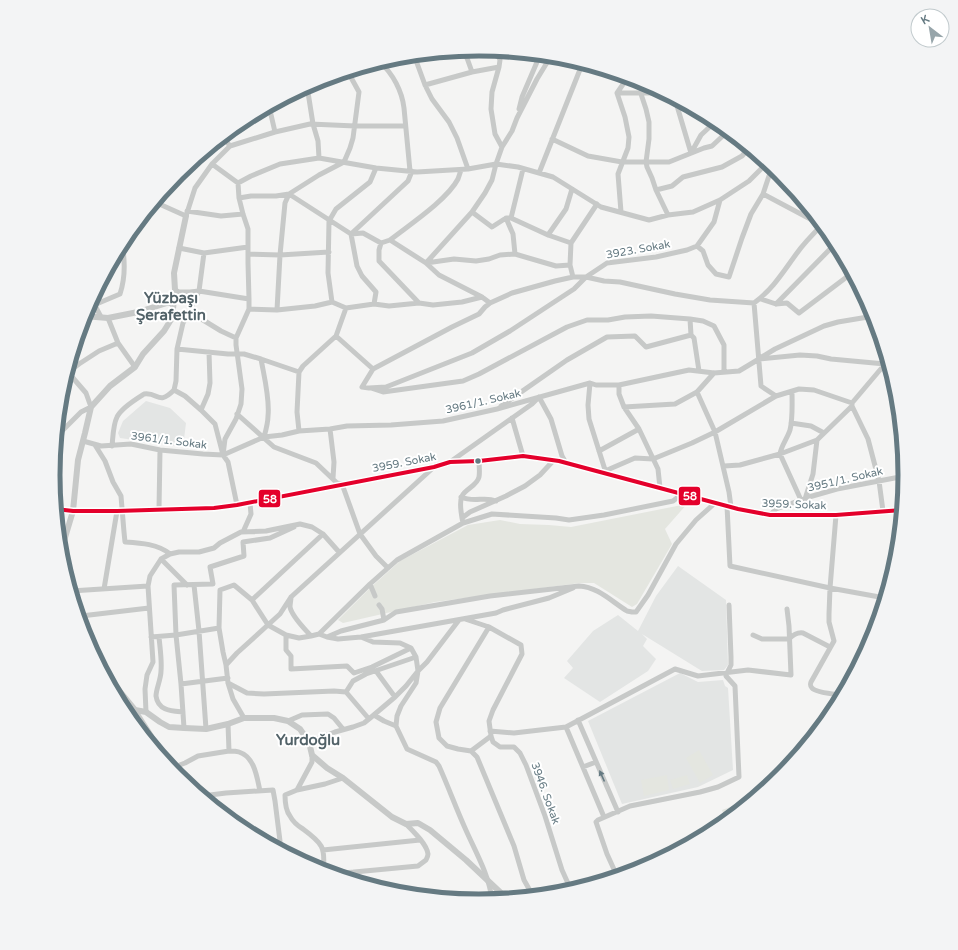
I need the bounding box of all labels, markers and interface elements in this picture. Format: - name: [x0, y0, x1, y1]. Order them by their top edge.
- north arrow: [910, 8, 950, 48]
- text: K: [919, 12, 932, 27]
- street label: 3923. Sokak: [605, 237, 671, 262]
- district label: Yüzbaşı Şerafettin: [136, 289, 206, 325]
- street label: 3961/1. Sokak: [444, 387, 522, 416]
- street label: 3961/1. Sokak: [130, 429, 208, 452]
- street label: 3959. Sokak: [371, 450, 437, 475]
- unlabelled marker: [473, 456, 483, 466]
- street label: 3951/1. Sokak: [806, 465, 884, 494]
- line badge: 58: [678, 486, 701, 506]
- line badge: 58: [258, 489, 281, 508]
- text: 58: [683, 490, 697, 503]
- text: 58: [263, 493, 277, 506]
- street label: 3959. Sokak: [761, 497, 827, 512]
- district label: Yurdoğlu: [276, 731, 340, 750]
- street label: 3946. Sokak: [528, 760, 563, 826]
- one-way arrow: [599, 770, 606, 782]

